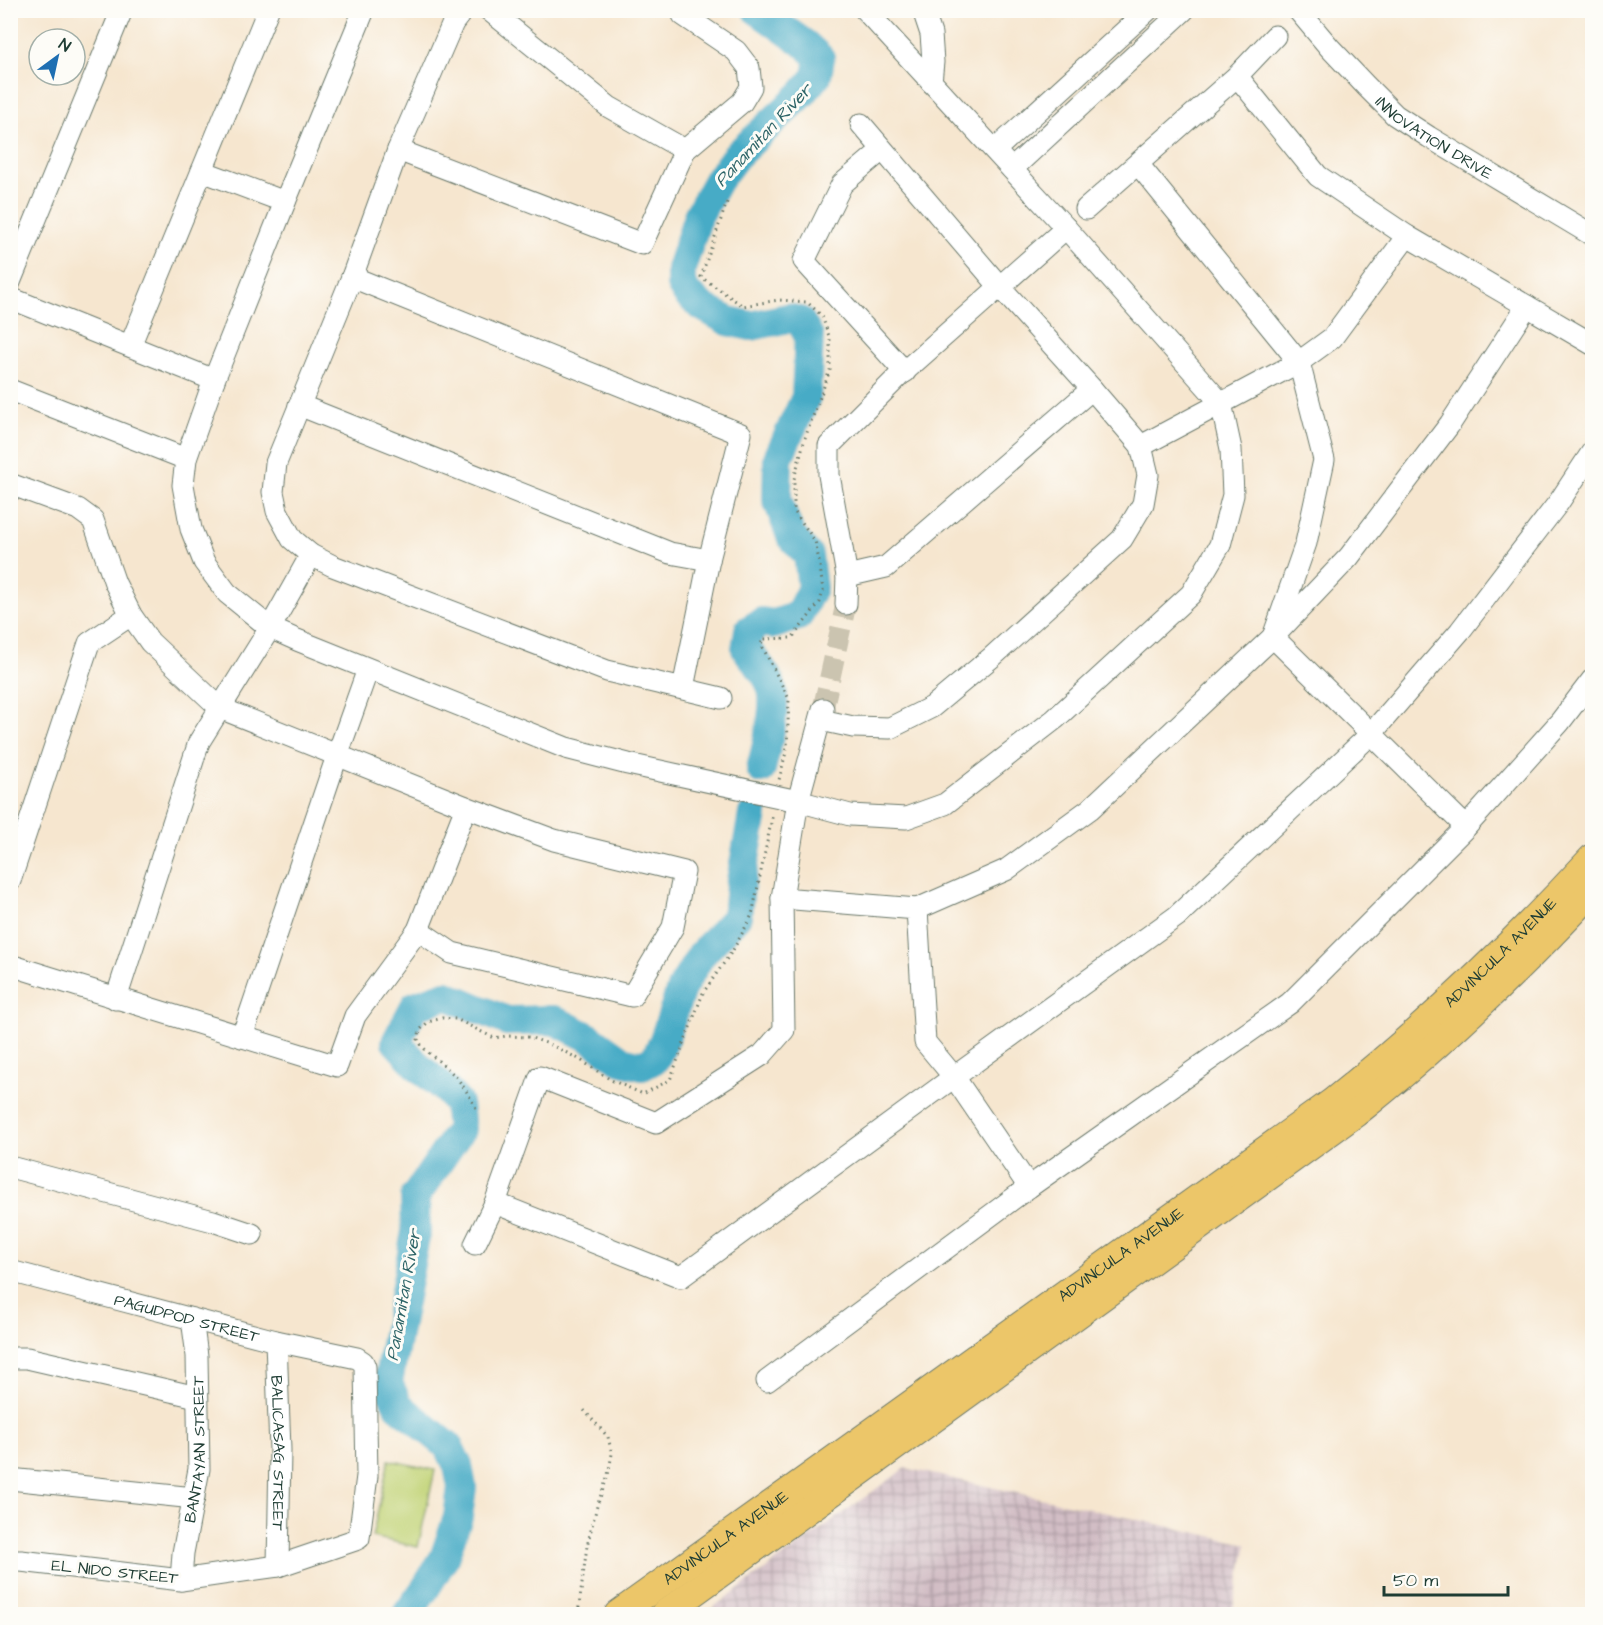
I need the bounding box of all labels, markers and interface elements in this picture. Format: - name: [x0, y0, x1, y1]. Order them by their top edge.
- north arrow: [27, 27, 87, 87]
- text: N: [54, 33, 75, 57]
- water label: Panamitan River: [709, 77, 819, 192]
- street label: INNOVATION DRIVE: [1370, 91, 1497, 185]
- street label: ADVINCULA AVENUE: [1440, 892, 1562, 1013]
- street label: ADVINCULA AVENUE: [1054, 1202, 1188, 1307]
- water label: Panamitan River: [380, 1226, 428, 1363]
- street label: PAGUDPOD STREET: [112, 1289, 262, 1348]
- street label: BALICASAG STREET: [265, 1375, 290, 1531]
- street label: BANTAYAN STREET: [179, 1376, 211, 1525]
- street label: ADVINCULA AVENUE: [659, 1485, 793, 1590]
- street label: EL NIDO STREET: [50, 1554, 179, 1590]
- scale bar: [1384, 1559, 1508, 1597]
- text: 50 m: [1393, 1568, 1438, 1593]

